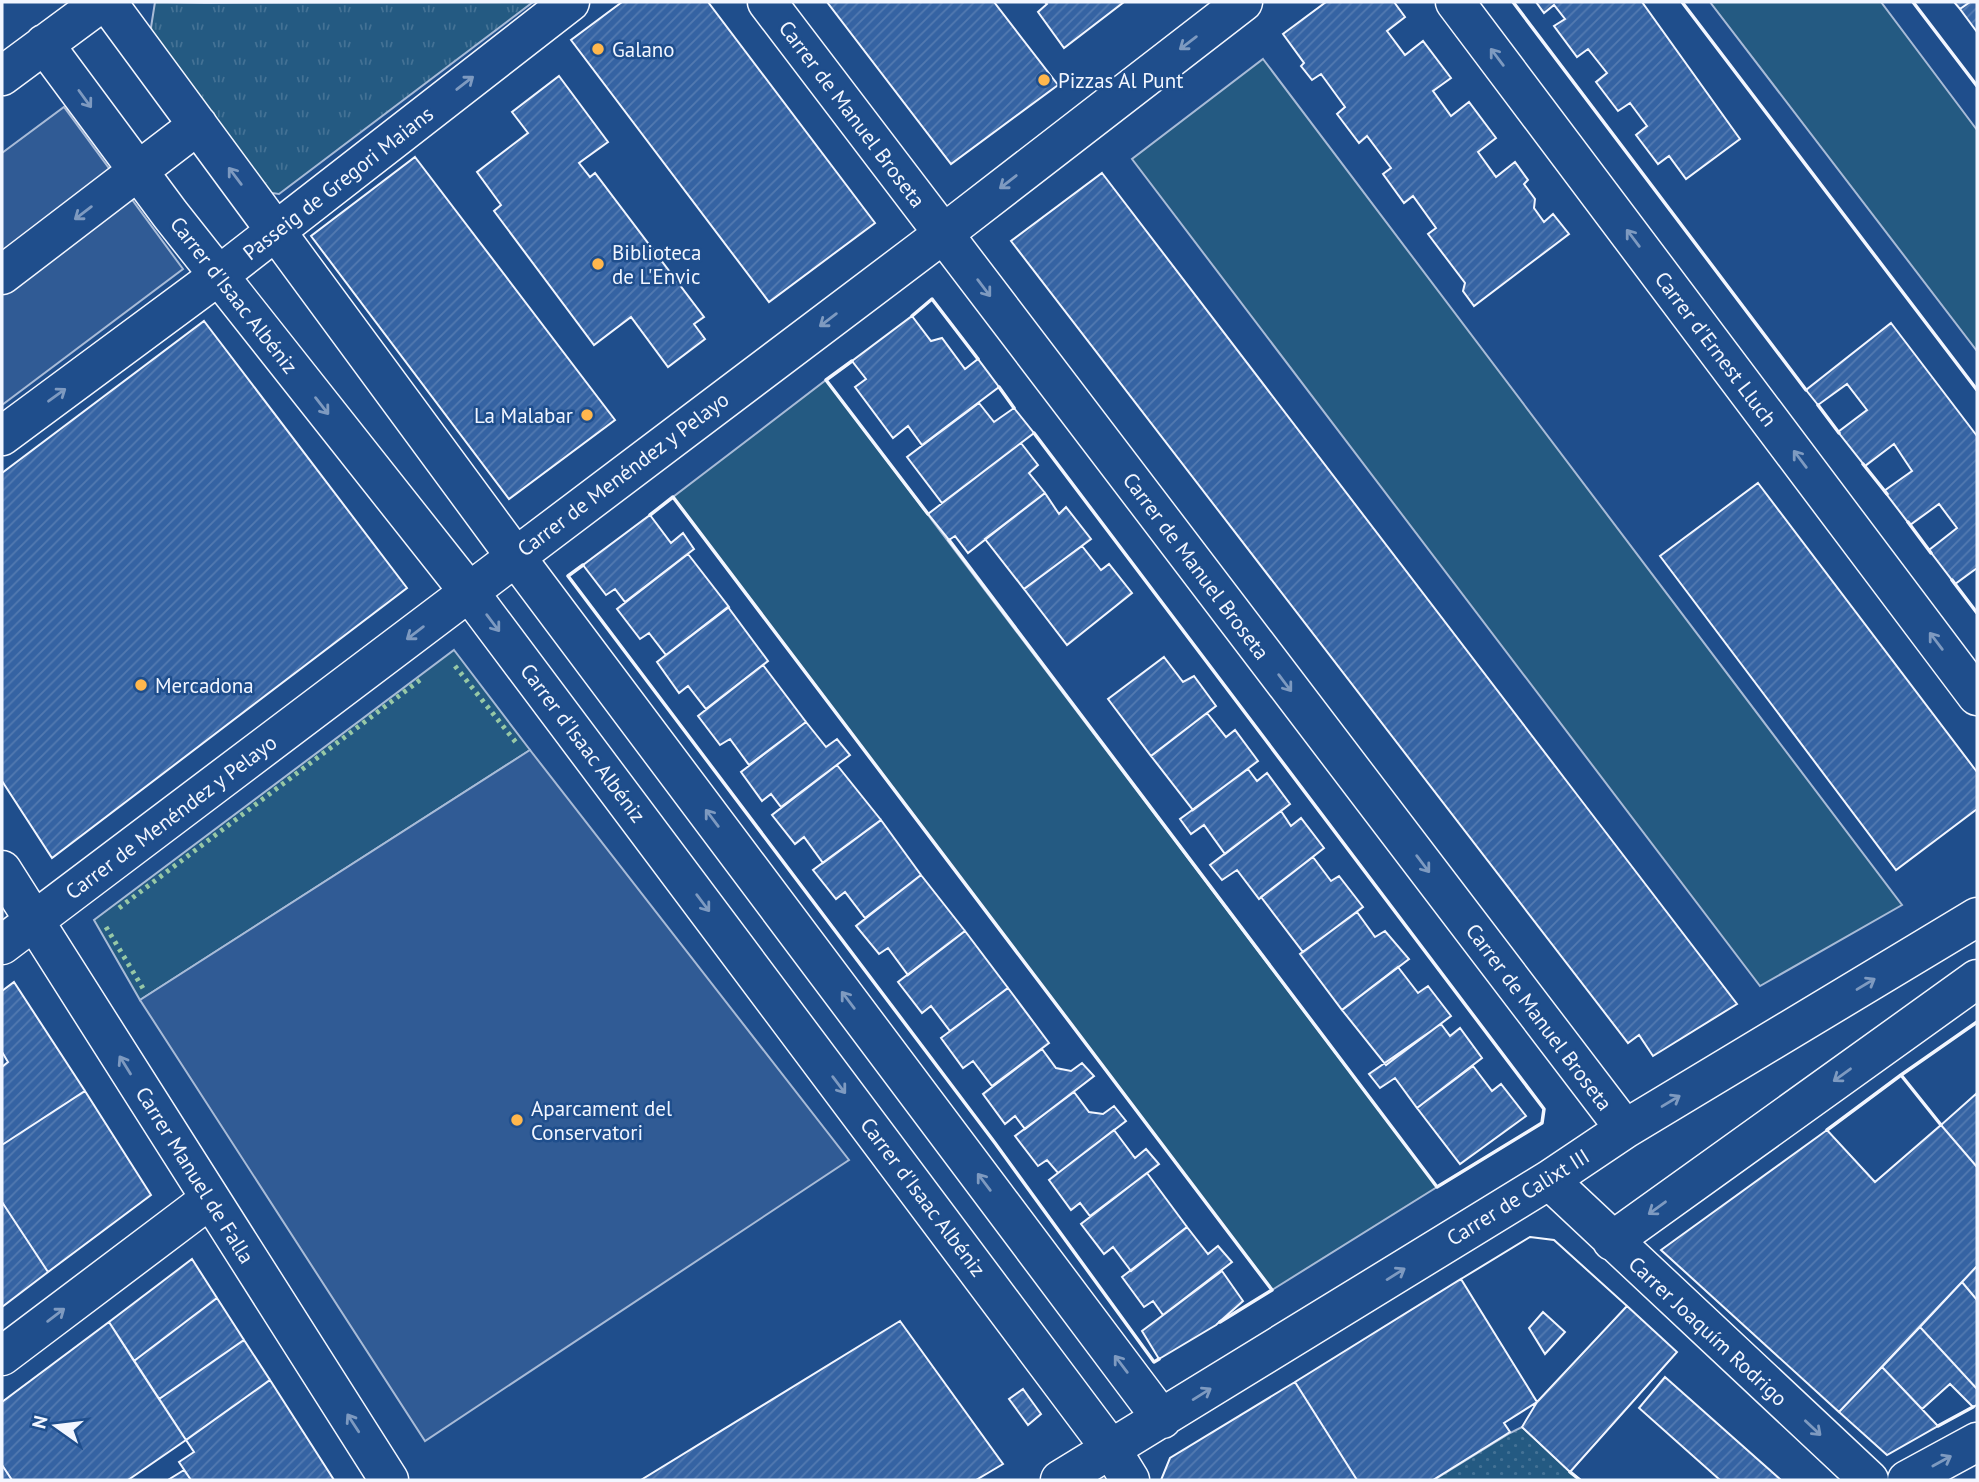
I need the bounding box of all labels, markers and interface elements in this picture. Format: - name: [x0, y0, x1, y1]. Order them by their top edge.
- street label: Carrer de Manuel Broseta: [773, 15, 931, 213]
- one-way arrow: [1179, 35, 1198, 50]
- place label: Galano: [612, 36, 675, 63]
- marker: Galano: [590, 41, 606, 57]
- one-way arrow: [1489, 48, 1504, 66]
- place label: Pizzas Al Punt: [1058, 67, 1183, 94]
- marker: Pizzas Al Punt: [1036, 72, 1052, 88]
- one-way arrow: [455, 76, 473, 91]
- one-way arrow: [77, 89, 92, 108]
- street label: Passeig de Gregori Maians: [237, 100, 439, 266]
- one-way arrow: [227, 167, 242, 186]
- one-way arrow: [1000, 174, 1018, 190]
- one-way arrow: [75, 205, 93, 220]
- street label: Carrer d'Isaac Albéniz: [164, 211, 304, 379]
- one-way arrow: [1626, 230, 1641, 248]
- place label: Biblioteca de L'Envic: [612, 239, 701, 290]
- marker: Biblioteca de L'Envic: [590, 256, 606, 272]
- street label: Carrer d'Ernest Lluch: [1649, 266, 1783, 432]
- one-way arrow: [977, 278, 991, 297]
- one-way arrow: [819, 313, 838, 328]
- street label: Carrer de Menéndez y Pelayo: [512, 386, 734, 562]
- one-way arrow: [47, 388, 66, 402]
- one-way arrow: [314, 397, 329, 415]
- place label: La Malabar: [474, 402, 573, 429]
- marker: La Malabar: [579, 407, 595, 423]
- one-way arrow: [1792, 451, 1807, 469]
- street label: Carrer de Manuel Broseta: [1117, 467, 1275, 665]
- one-way arrow: [485, 614, 500, 633]
- one-way arrow: [406, 626, 425, 640]
- one-way arrow: [1929, 632, 1944, 651]
- street label: Carrer d'Isaac Albéniz: [514, 658, 652, 828]
- place label: Mercadona: [155, 672, 254, 699]
- one-way arrow: [1278, 674, 1293, 692]
- marker: Mercadona: [133, 677, 149, 693]
- street label: Carrer de Menéndez y Pelayo: [60, 729, 282, 905]
- one-way arrow: [704, 809, 719, 828]
- one-way arrow: [1415, 855, 1430, 873]
- one-way arrow: [696, 893, 710, 912]
- street label: Carrer de Manuel Broseta: [1460, 918, 1618, 1116]
- one-way arrow: [1856, 976, 1876, 990]
- one-way arrow: [841, 991, 855, 1010]
- one-way arrow: [118, 1056, 132, 1076]
- one-way arrow: [1833, 1068, 1852, 1083]
- one-way arrow: [832, 1076, 847, 1094]
- street label: Carrer Manuel de Falla: [130, 1082, 260, 1268]
- one-way arrow: [1661, 1094, 1681, 1108]
- place label: Aparcament del Conservatori: [531, 1095, 672, 1146]
- marker: Aparcament del Conservatori: [509, 1112, 525, 1128]
- street label: Carrer d'Isaac Albéniz: [854, 1112, 992, 1282]
- street label: Carrer de Calixt III: [1442, 1142, 1594, 1252]
- one-way arrow: [977, 1173, 992, 1192]
- one-way arrow: [1648, 1201, 1667, 1215]
- street label: Carrer Joaquím Rodrigo: [1623, 1250, 1793, 1412]
- one-way arrow: [1385, 1267, 1405, 1281]
- one-way arrow: [46, 1308, 65, 1323]
- one-way arrow: [1113, 1355, 1128, 1374]
- one-way arrow: [1192, 1386, 1212, 1400]
- north arrow: [21, 1391, 91, 1461]
- text: N: [26, 1413, 53, 1431]
- one-way arrow: [345, 1413, 359, 1433]
- one-way arrow: [1804, 1419, 1821, 1436]
- one-way arrow: [1931, 1454, 1952, 1467]

